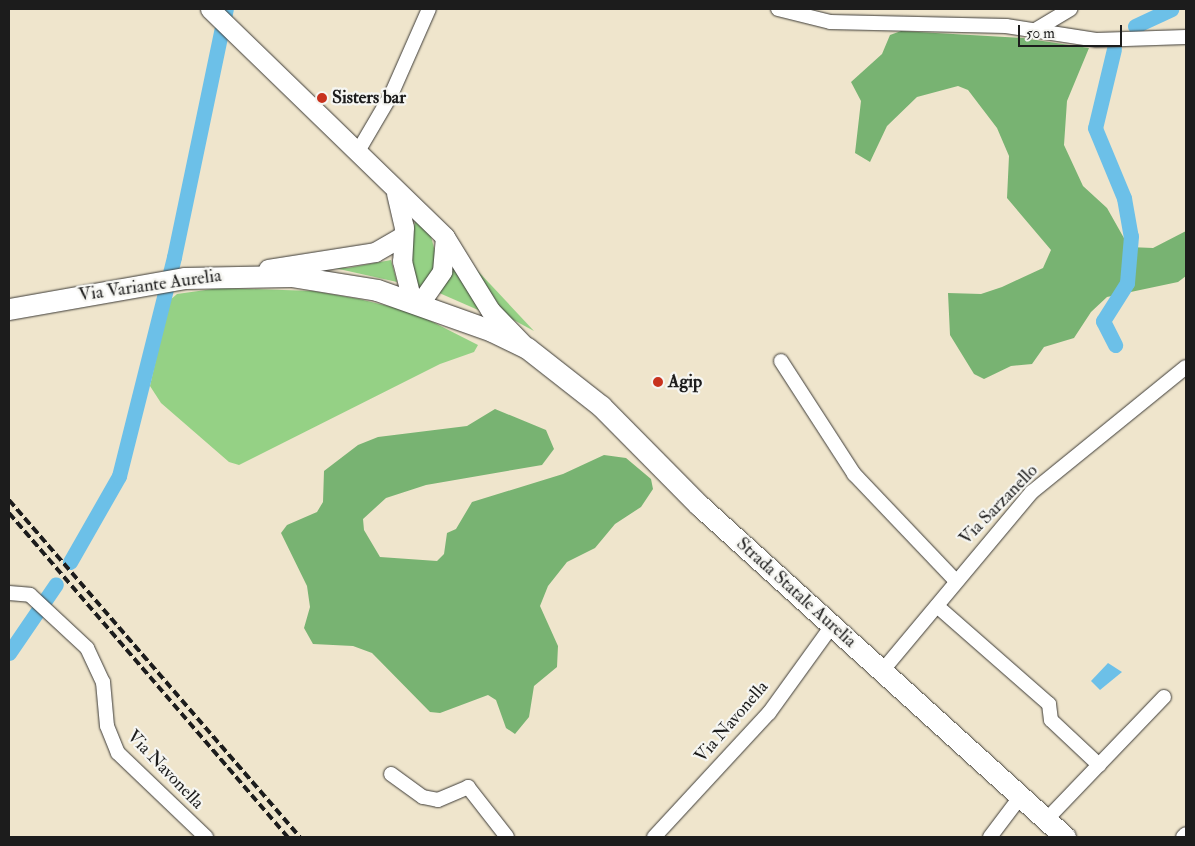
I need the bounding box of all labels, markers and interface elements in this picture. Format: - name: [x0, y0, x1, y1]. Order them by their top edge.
- scale bar: [1020, 15, 1124, 47]
- text: 50 m: [1026, 24, 1055, 43]
- place label: Sisters bar: [332, 87, 406, 109]
- marker: Sisters bar: [316, 92, 328, 104]
- street label: Via Variante Aurelia: [77, 265, 223, 307]
- place label: Agip: [668, 371, 702, 393]
- marker: Agip: [652, 376, 664, 388]
- street label: Via Sarzanello: [955, 460, 1043, 550]
- street label: Strada Statale Aurelia: [732, 533, 860, 653]
- street label: Via Navonella: [691, 677, 773, 767]
- street label: Via Navonella: [122, 726, 208, 814]

